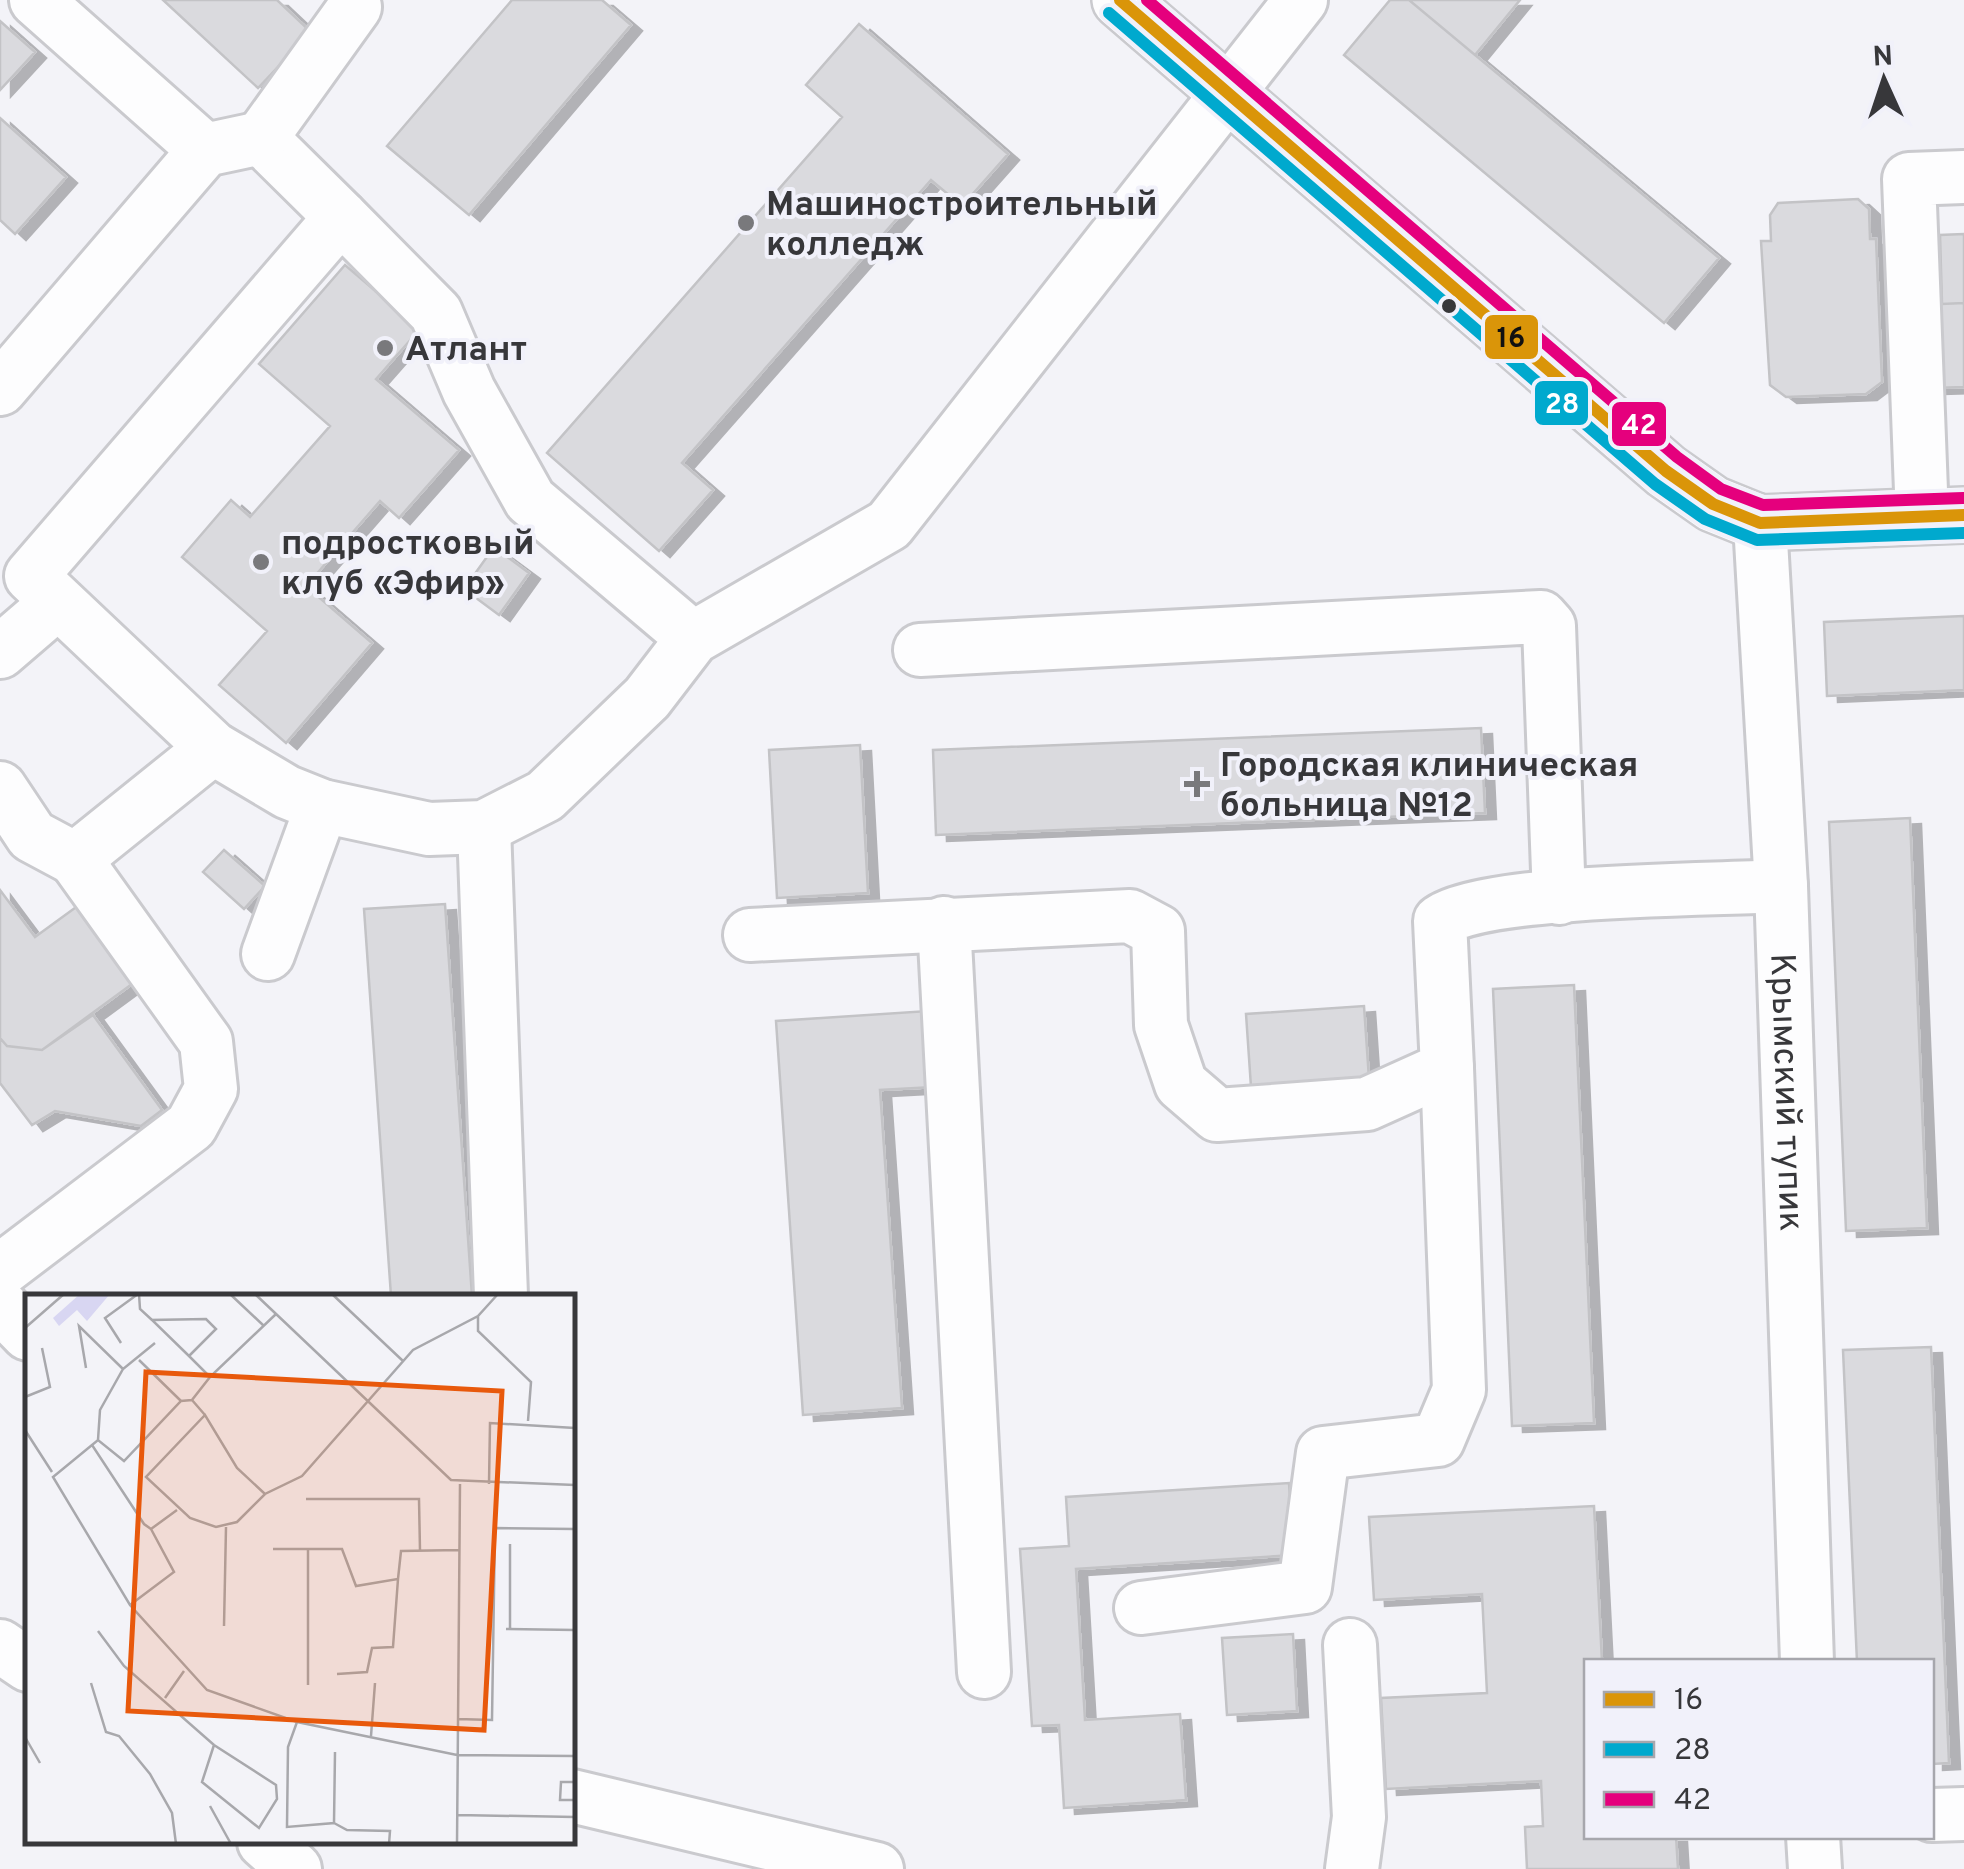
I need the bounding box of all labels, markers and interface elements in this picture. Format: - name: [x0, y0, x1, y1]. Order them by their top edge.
- north arrow: [1834, 30, 1934, 130]
- text: N: [1872, 40, 1894, 77]
- place label: Машиностроительный колледж: [766, 184, 1158, 268]
- marker: Машиностроительный колледж: [735, 212, 757, 234]
- unlabelled marker: [1439, 296, 1459, 316]
- line badge: 16: [1483, 313, 1540, 361]
- text: 16: [1497, 322, 1525, 358]
- place label: Атлант: [405, 329, 527, 373]
- marker: Атлант: [374, 337, 396, 359]
- line badge: 28: [1533, 379, 1590, 427]
- text: 28: [1545, 388, 1579, 424]
- line badge: 42: [1610, 400, 1668, 448]
- text: 42: [1621, 409, 1657, 445]
- place label: подростковый клуб «Эфир»: [281, 523, 535, 607]
- marker: подростковый клуб «Эфир»: [250, 551, 272, 573]
- place label: Городская клиническая больница №12: [1220, 745, 1638, 829]
- marker: Городская клиническая больница №12: [1184, 771, 1210, 797]
- street label: Крымский тупик: [1758, 953, 1812, 1232]
- inset map: [25, 1294, 575, 1844]
- legend: [1584, 1659, 1934, 1839]
- text: 16: [1674, 1683, 1703, 1720]
- text: 28: [1674, 1733, 1711, 1770]
- text: 42: [1674, 1783, 1711, 1820]

